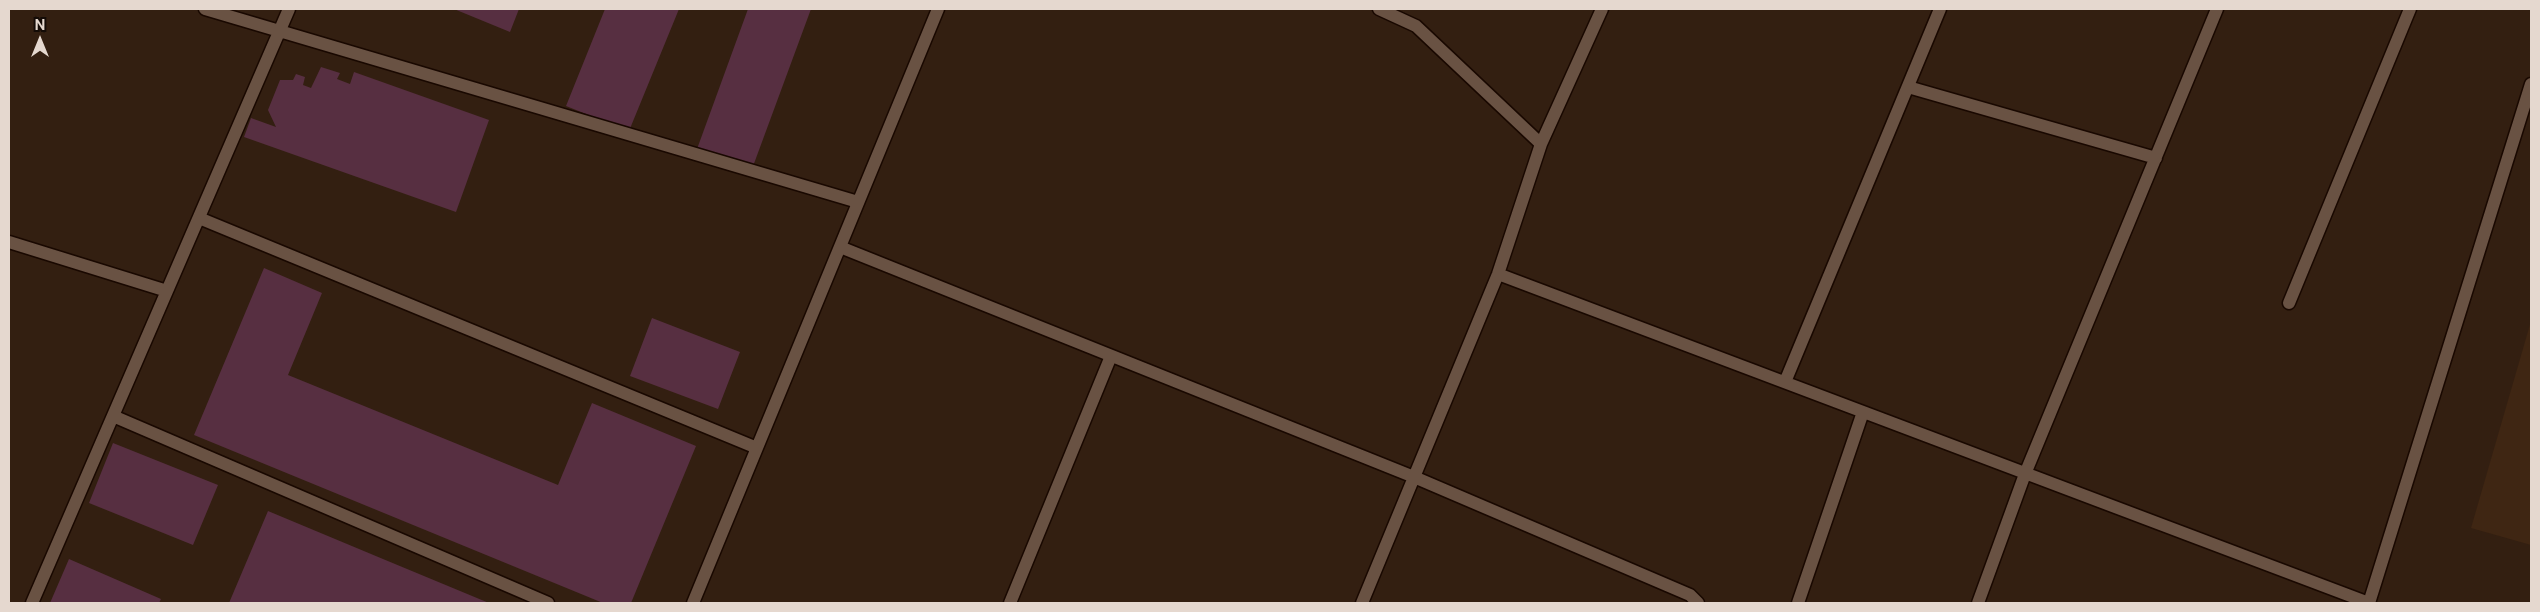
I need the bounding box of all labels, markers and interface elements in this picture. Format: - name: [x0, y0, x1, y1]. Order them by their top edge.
- north arrow: [15, 15, 65, 65]
- text: N: [35, 17, 45, 33]

